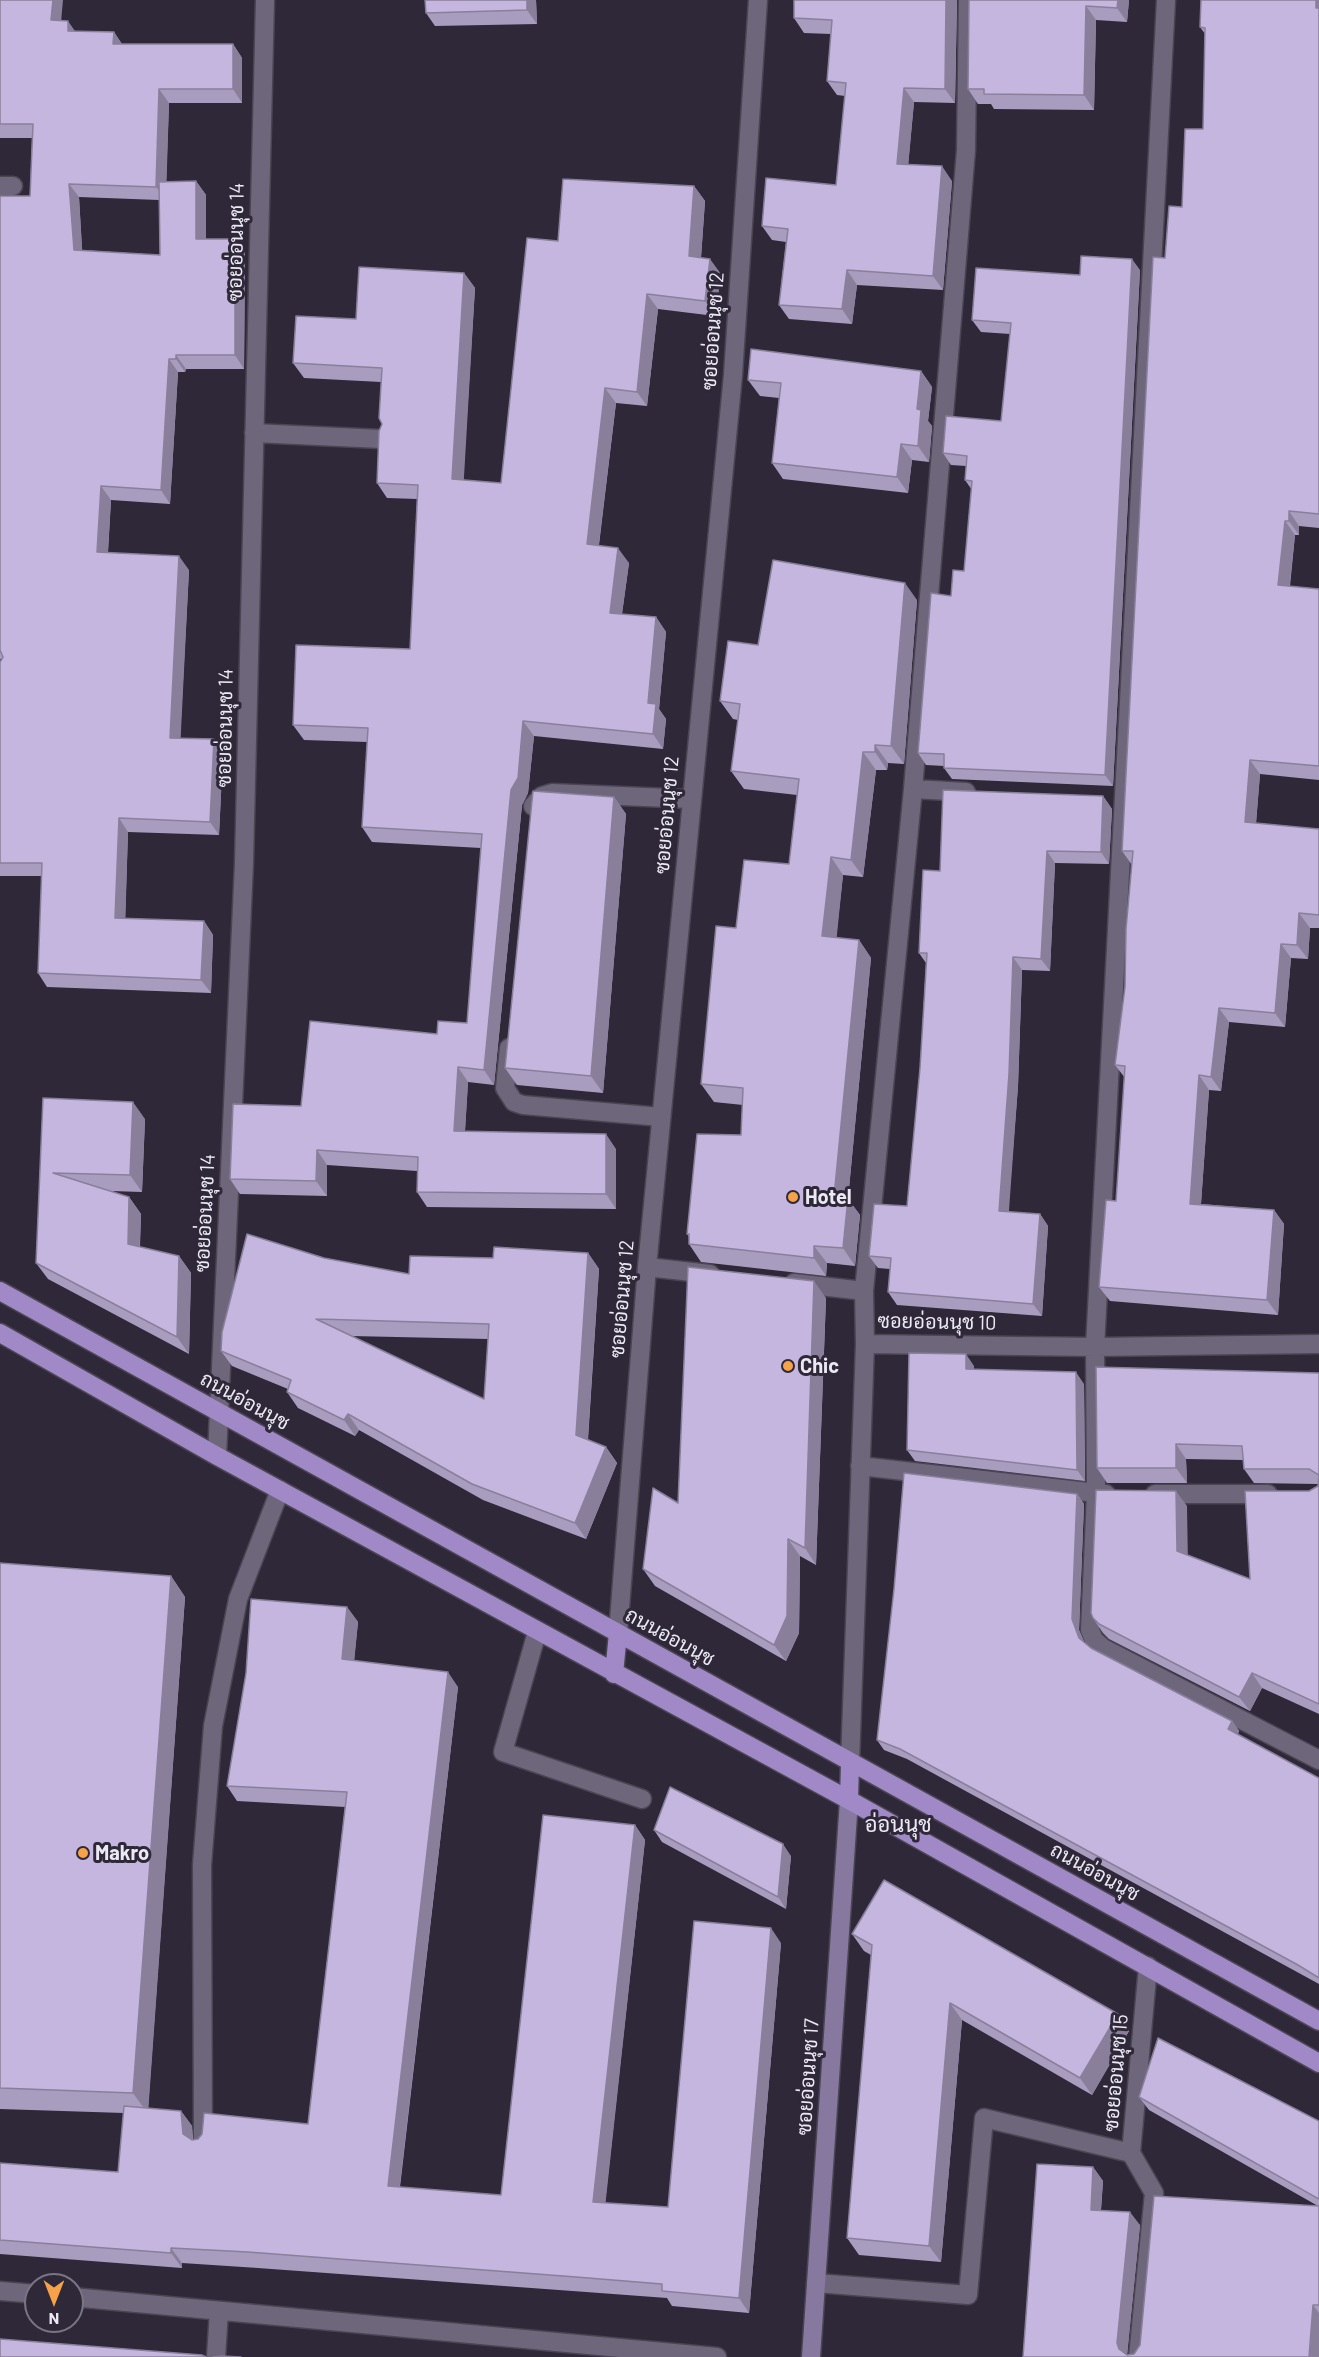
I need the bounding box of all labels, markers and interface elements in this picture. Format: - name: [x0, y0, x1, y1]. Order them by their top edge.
- street label: ซอยอ่อนนุช 14: [223, 182, 249, 302]
- street label: ซอยอ่อนนุช 12: [697, 271, 729, 391]
- street label: ซอยอ่อนนุช 14: [212, 668, 238, 788]
- street label: ซอยอ่อนนุช 12: [650, 755, 684, 875]
- street label: ซอยอ่อนนุช 14: [190, 1153, 220, 1273]
- place label: Hotel: [805, 1185, 852, 1209]
- marker: Hotel: [786, 1190, 800, 1204]
- street label: ซอยอ่อนนุช 12: [605, 1239, 639, 1359]
- street label: ซอยอ่อนนุช 10: [877, 1309, 997, 1335]
- place label: Chic: [800, 1354, 839, 1378]
- marker: Chic: [781, 1359, 795, 1373]
- street label: ถนนอ่อนนุช: [196, 1367, 294, 1435]
- street label: ถนนอ่อนนุช: [621, 1603, 719, 1671]
- district label: อ่อนนุช: [864, 1812, 932, 1838]
- street label: ถนนอ่อนนุช: [1046, 1838, 1144, 1906]
- place label: Makro: [95, 1841, 149, 1865]
- marker: Makro: [76, 1846, 90, 1860]
- street label: ซอยอ่อนนุช 15: [1099, 2013, 1133, 2133]
- street label: ซอยอ่อนนุช 17: [792, 2018, 824, 2136]
- north arrow: [24, 2273, 84, 2333]
- text: N: [49, 2310, 59, 2329]

